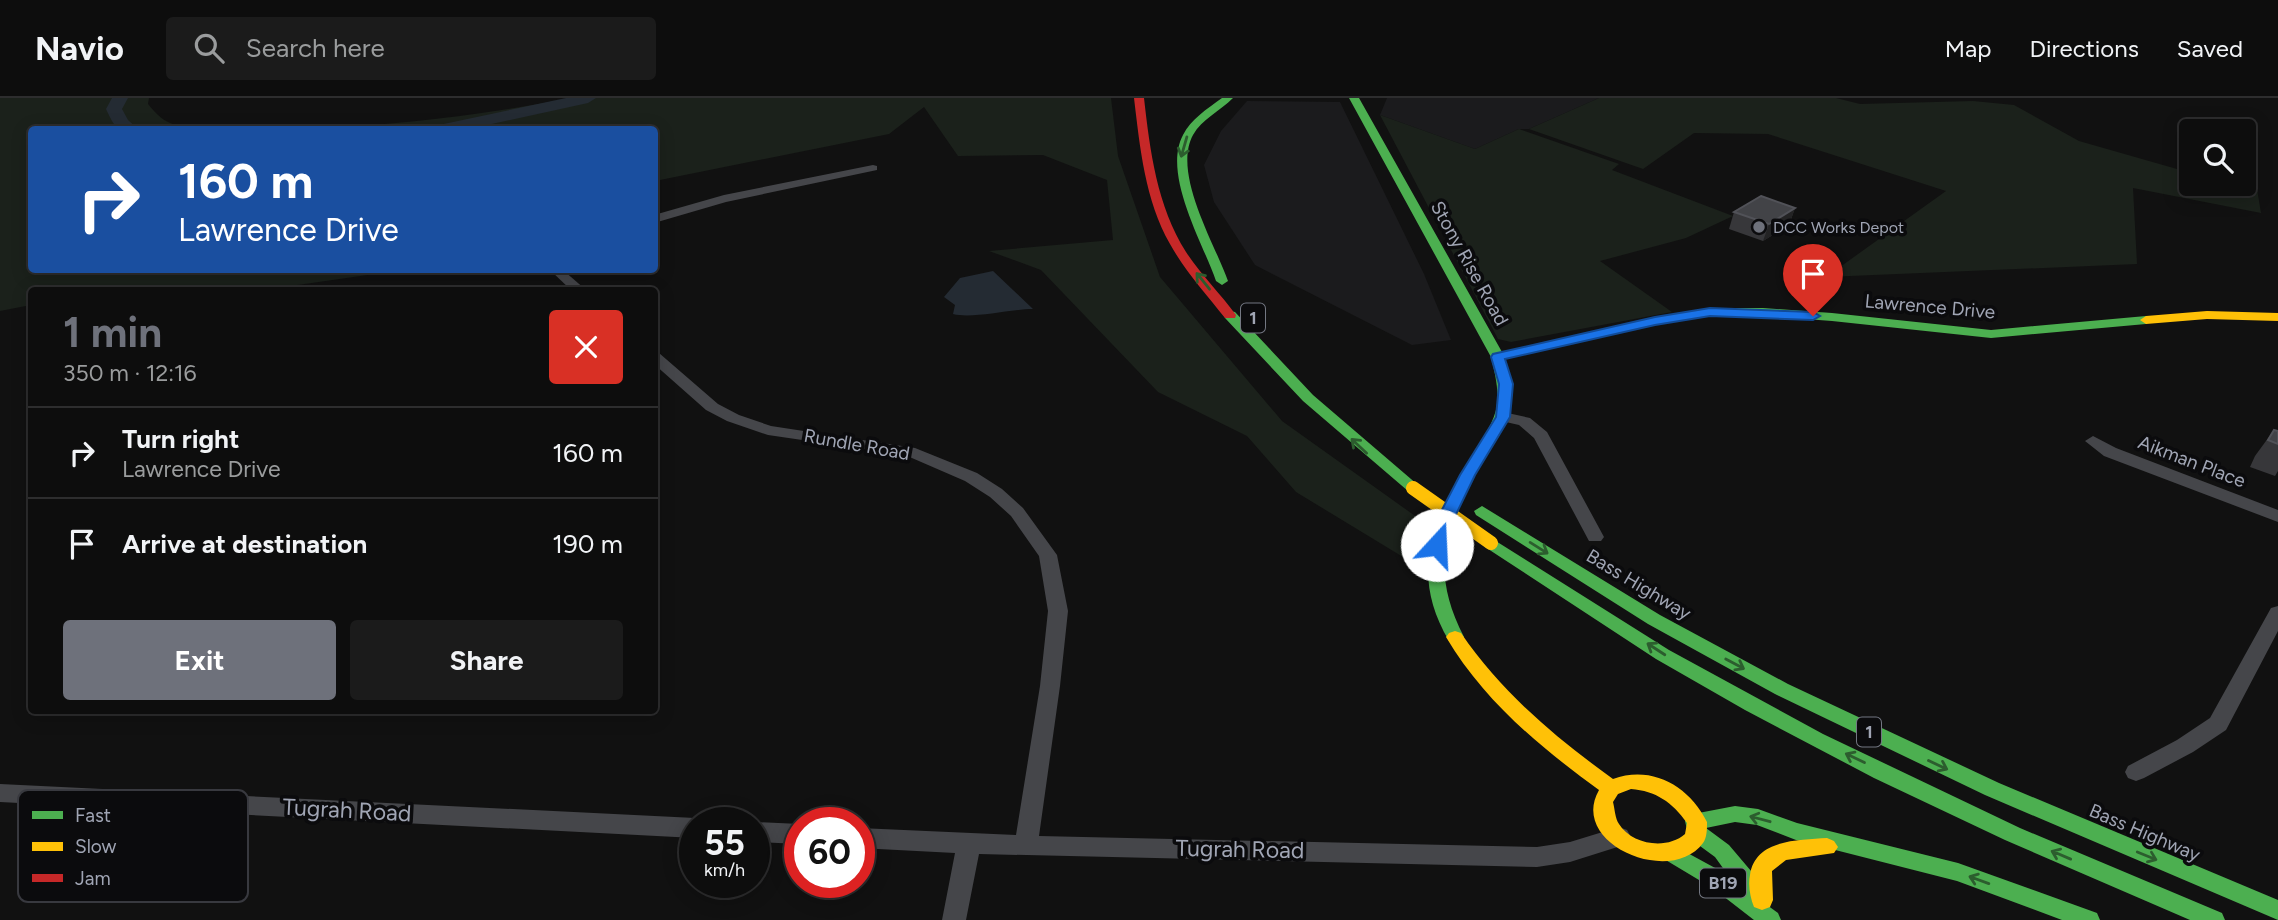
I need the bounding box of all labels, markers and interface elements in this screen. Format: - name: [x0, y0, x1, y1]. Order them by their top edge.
- search box: [166, 17, 656, 80]
- text: Navio: [35, 29, 124, 68]
- icon: search: [190, 29, 228, 67]
- text: Search here: [246, 32, 385, 64]
- text: Map: [1945, 34, 1991, 63]
- text: Directions: [2029, 34, 2139, 63]
- text: Saved: [2177, 34, 2243, 63]
- map controls: [2179, 119, 2256, 196]
- button: search: [2179, 119, 2256, 196]
- one-way arrow: [1177, 135, 1190, 158]
- text: 160 m: [178, 151, 313, 210]
- icon: right: [63, 154, 154, 245]
- street label: Stony Rise Road: [1426, 197, 1513, 330]
- text: Lawrence Drive: [178, 211, 399, 249]
- place label: DCC Works Depot: [1773, 218, 1904, 237]
- marker: DCC Works Depot: [1751, 219, 1767, 235]
- pin: [1783, 244, 1843, 316]
- icon: arrive: [1794, 255, 1832, 293]
- one-way arrow: [1195, 273, 1210, 291]
- street label: Lawrence Drive: [1864, 289, 1996, 324]
- road number: 1: [1241, 303, 1265, 332]
- text: 1 min: [63, 307, 162, 358]
- button: close: [549, 310, 623, 384]
- text: 350 m · 12:16: [63, 359, 197, 387]
- text: Turn right: [122, 423, 239, 455]
- street label: Rundle Road: [802, 424, 912, 465]
- street label: Aikman Place: [2135, 430, 2249, 492]
- icon: right: [63, 434, 101, 472]
- text: 160 m: [552, 437, 623, 469]
- one-way arrow: [1351, 438, 1368, 455]
- text: Lawrence Drive: [122, 455, 281, 483]
- position arrow: [1400, 508, 1474, 582]
- icon: arrive: [63, 525, 101, 563]
- text: Arrive at destination: [122, 528, 367, 560]
- text: 190 m: [552, 528, 623, 560]
- one-way arrow: [1529, 541, 1549, 555]
- street label: Bass Highway: [1582, 544, 1695, 625]
- button: Exit: [63, 620, 336, 700]
- button: Share: [350, 620, 623, 700]
- one-way arrow: [1647, 641, 1666, 656]
- one-way arrow: [1724, 658, 1745, 672]
- road number: 1: [1857, 718, 1881, 746]
- one-way arrow: [1845, 750, 1866, 764]
- one-way arrow: [1928, 760, 1949, 773]
- legend: [18, 790, 248, 902]
- street label: Tugrah Road: [282, 793, 412, 827]
- street label: Bass Highway: [2086, 799, 2204, 866]
- text: Fast: [75, 804, 111, 827]
- speed limit sign: 60: [784, 807, 875, 898]
- one-way arrow: [1749, 812, 1772, 825]
- text: 55: [704, 822, 745, 864]
- street label: Tugrah Road: [1175, 834, 1305, 864]
- text: Slow: [75, 835, 117, 858]
- one-way arrow: [2051, 847, 2072, 860]
- one-way arrow: [2136, 850, 2157, 863]
- text: km/h: [704, 859, 745, 881]
- text: Jam: [75, 867, 111, 890]
- road number: B19: [1700, 868, 1746, 898]
- one-way arrow: [1968, 873, 1990, 885]

